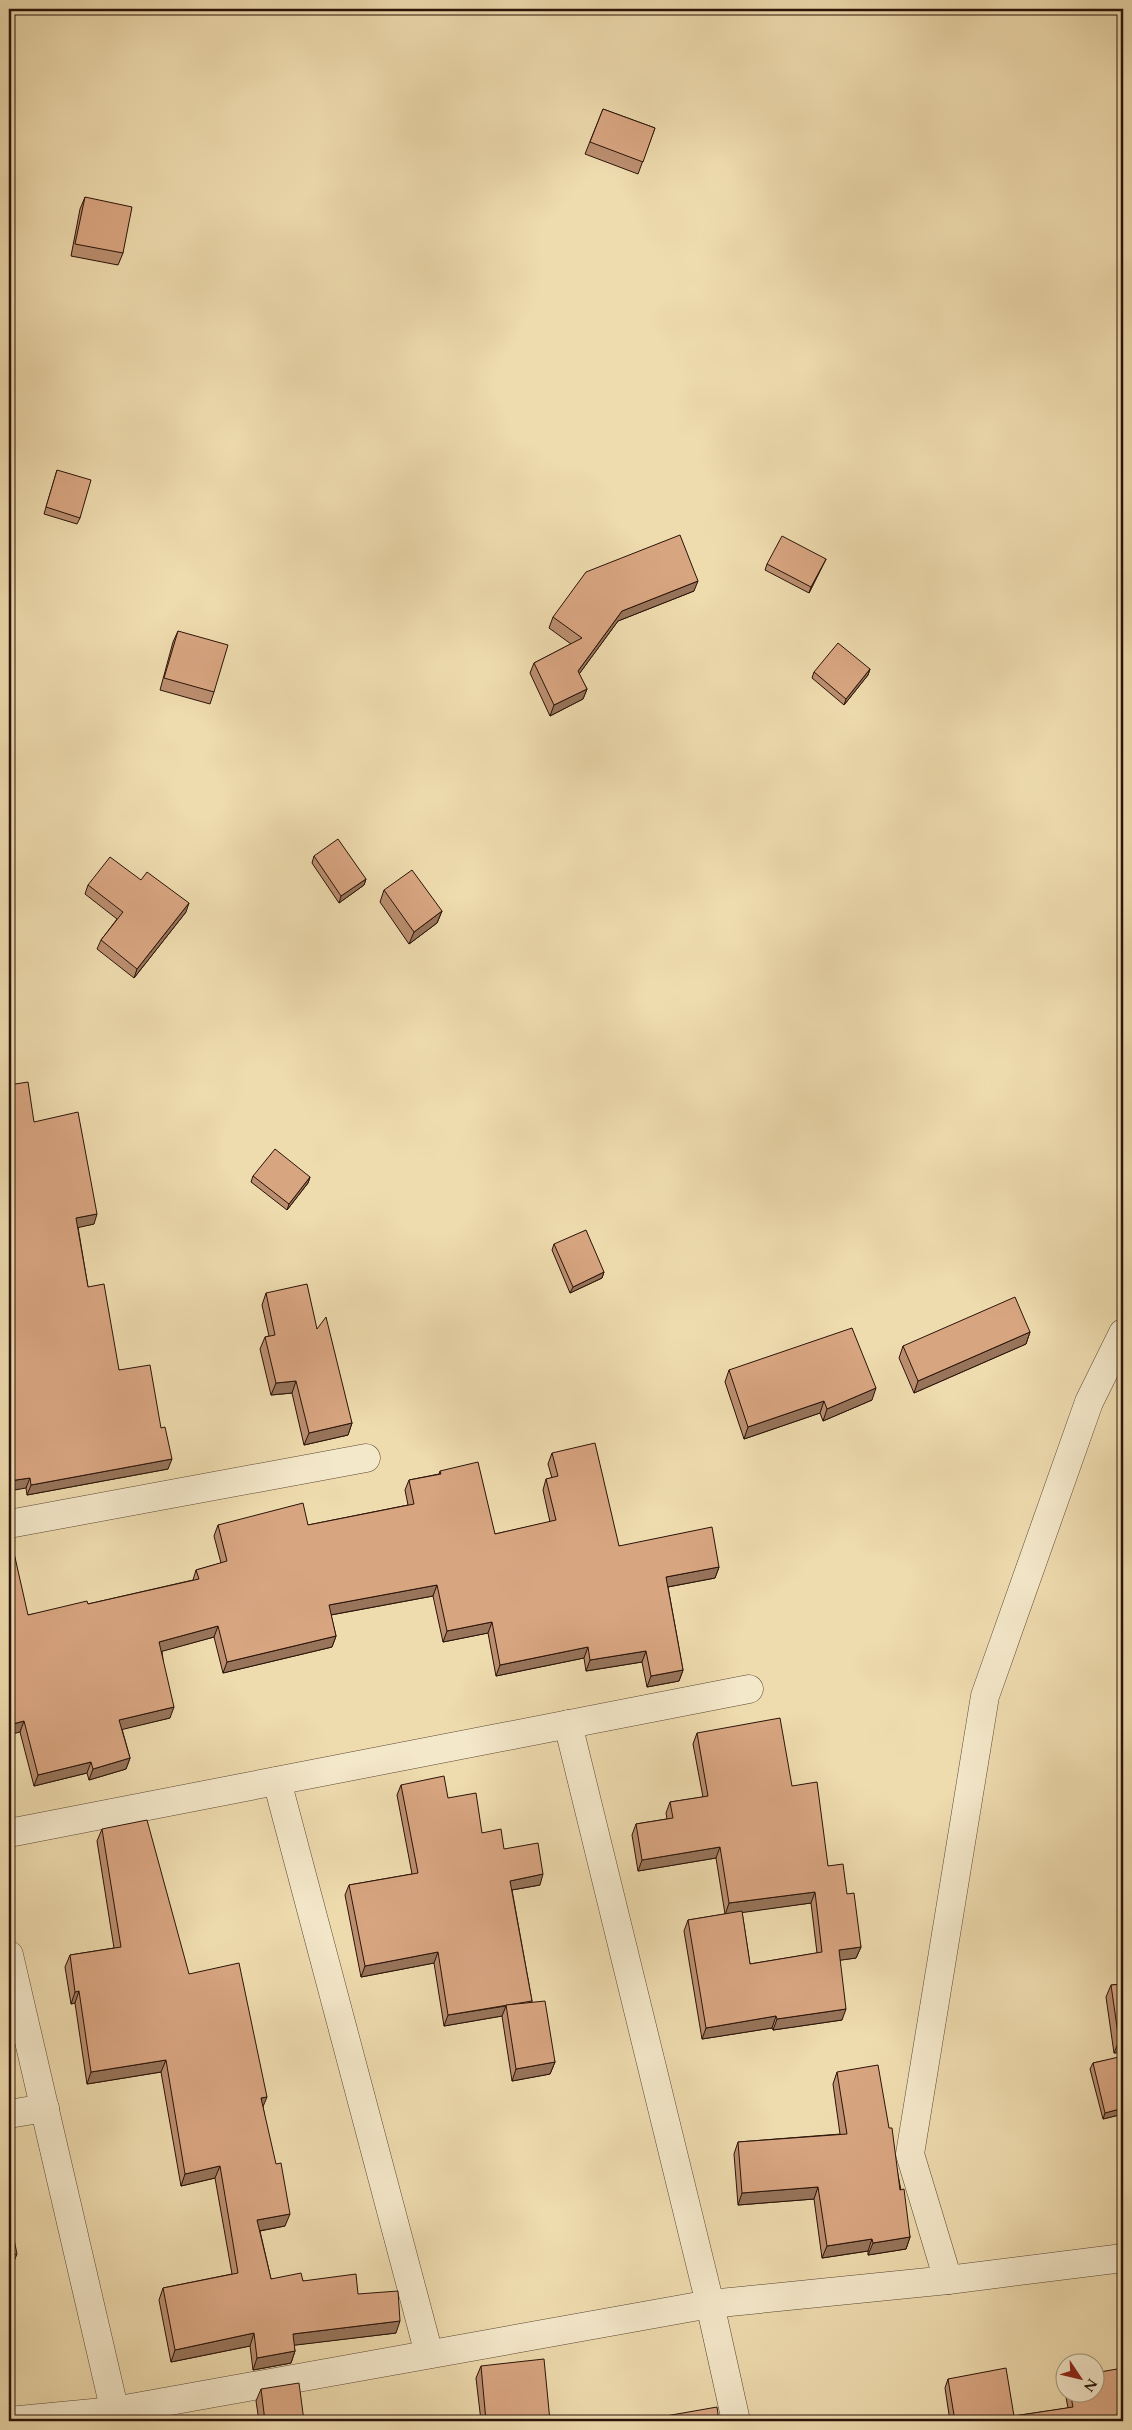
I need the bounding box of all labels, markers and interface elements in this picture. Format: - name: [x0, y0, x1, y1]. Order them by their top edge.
- north arrow: [1054, 2352, 1104, 2402]
- text: N: [1079, 2375, 1102, 2396]

